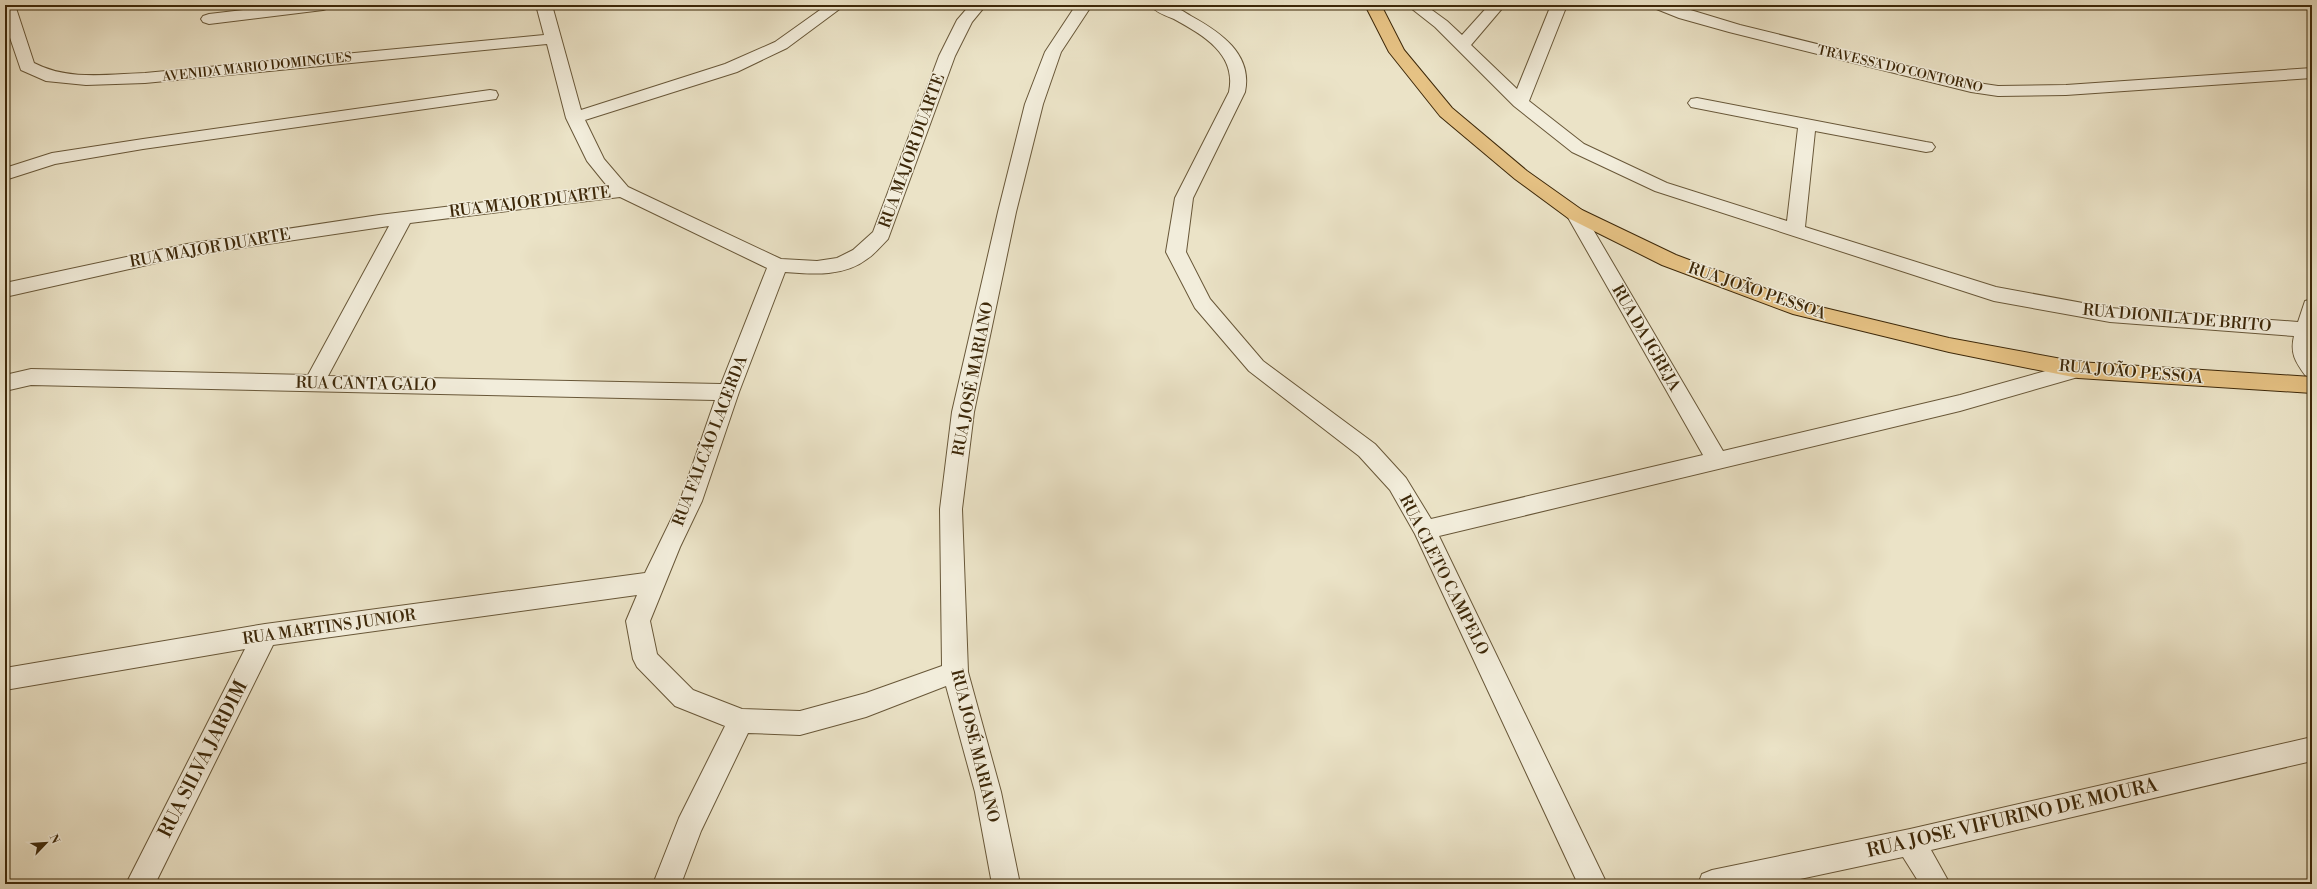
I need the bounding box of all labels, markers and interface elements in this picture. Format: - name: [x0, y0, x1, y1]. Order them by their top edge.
- street label: TRAVESSA DO CONTORNO: [1816, 42, 1984, 96]
- street label: AVENIDA MARIO DOMINGUES: [161, 49, 353, 85]
- street label: RUA MAJOR DUARTE: [875, 71, 949, 231]
- street label: RUA MAJOR DUARTE: [448, 182, 612, 222]
- street label: RUA MAJOR DUARTE: [128, 224, 292, 272]
- street label: RUA JOÃO PESSOA: [1685, 255, 1830, 324]
- street label: RUA DA IGREJA: [1607, 281, 1685, 396]
- street label: RUA JOSÉ MARIANO: [946, 300, 998, 458]
- street label: RUA DIONILA DE BRITO: [2082, 300, 2272, 336]
- street label: RUA FALCÃO LACERDA: [665, 351, 752, 529]
- street label: RUA JOÃO PESSOA: [2058, 353, 2205, 388]
- street label: RUA CANTA GALO: [295, 373, 437, 395]
- street label: RUA CLETO CAMPELO: [1395, 492, 1493, 658]
- street label: RUA MARTINS JUNIOR: [241, 605, 418, 649]
- street label: RUA JOSÉ MARIANO: [946, 667, 1006, 825]
- street label: RUA SILVA JARDIM: [153, 676, 253, 842]
- street label: RUA JOSE VIFURINO DE MOURA: [1864, 773, 2161, 863]
- north arrow: [26, 823, 66, 863]
- text: N: [46, 832, 62, 846]

